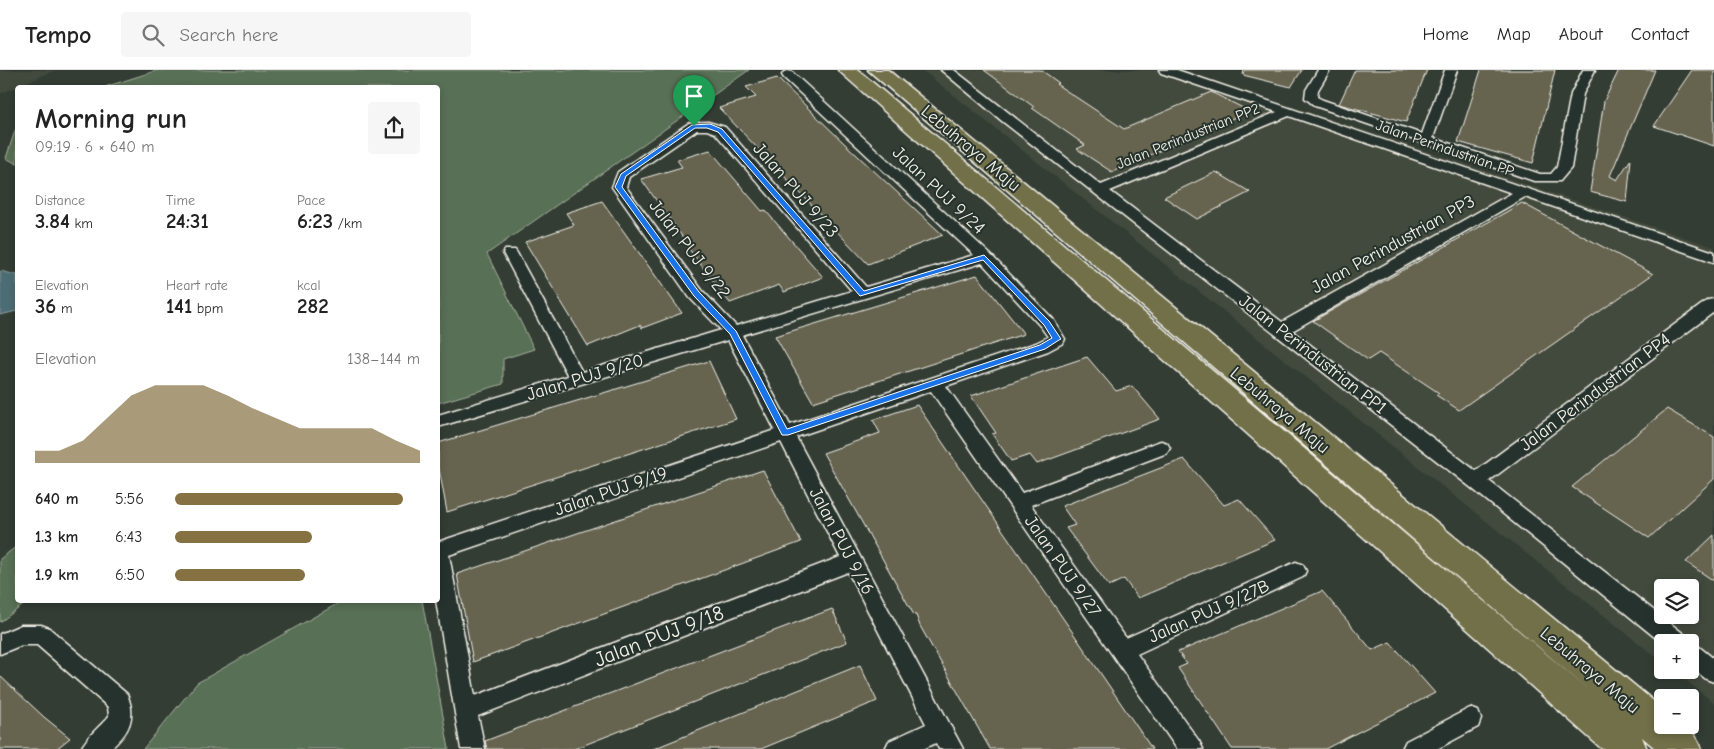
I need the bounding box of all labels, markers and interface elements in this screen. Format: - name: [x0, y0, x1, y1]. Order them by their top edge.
- search box: [121, 12, 471, 57]
- text: Tempo: [25, 21, 91, 49]
- icon: search: [139, 21, 167, 49]
- text: Search here: [179, 24, 278, 46]
- text: Home: [1422, 24, 1469, 45]
- text: Map: [1497, 24, 1531, 45]
- text: About: [1559, 24, 1603, 45]
- text: Contact: [1631, 24, 1689, 45]
- pin: [673, 75, 715, 126]
- icon: arrive: [680, 82, 708, 110]
- street label: Jalan Perindustrian PP2: [1114, 99, 1262, 173]
- street label: Lebuhraya Maju: [917, 101, 1025, 196]
- button: share: [368, 102, 420, 154]
- text: Morning run: [35, 103, 187, 135]
- street label: Jalan Perindustrian PP: [1373, 116, 1517, 180]
- text: 09:19 · 6 × 640 m: [35, 138, 155, 156]
- street label: Jalan PUJ 9/23: [749, 138, 843, 242]
- street label: Jalan PUJ 9/24: [888, 142, 989, 239]
- street label: Jalan Perindustrian PP3: [1308, 191, 1479, 298]
- text: Distance: [35, 192, 85, 209]
- text: Time: [166, 192, 195, 209]
- text: Pace: [297, 192, 325, 209]
- street label: Jalan PUJ 9/22: [644, 196, 735, 303]
- text: 3.84: [35, 209, 70, 233]
- text: 24:31: [166, 209, 209, 233]
- text: 6:23: [297, 209, 333, 233]
- text: km: [70, 215, 93, 232]
- text: /km: [333, 215, 362, 232]
- text: Elevation: [35, 277, 89, 294]
- text: Heart rate: [166, 277, 228, 294]
- text: kcal: [297, 277, 321, 294]
- street label: Jalan Perindustrian PP1: [1235, 290, 1391, 419]
- text: 36: [35, 294, 56, 318]
- text: 141: [166, 294, 192, 318]
- text: 282: [297, 294, 329, 318]
- text: m: [56, 300, 73, 317]
- text: bpm: [192, 300, 223, 317]
- street label: Jalan Perindustrian PP4: [1516, 329, 1675, 456]
- text: Elevation: [35, 350, 96, 368]
- text: 138–144 m: [347, 350, 420, 368]
- street label: Jalan PUJ 9/20: [524, 350, 646, 405]
- street label: Lebuhraya Maju: [1226, 363, 1334, 458]
- street label: Jalan PUJ 9/19: [552, 462, 670, 521]
- street label: Jalan PUJ 9/16: [805, 484, 878, 598]
- text: 640 m: [35, 490, 78, 508]
- text: 5:56: [115, 490, 144, 508]
- street label: Jalan PUJ 9/27: [1020, 512, 1106, 621]
- text: 1.3 km: [35, 528, 78, 546]
- text: 6:43: [115, 528, 142, 546]
- text: 1.9 km: [35, 566, 79, 584]
- text: 6:50: [115, 566, 145, 584]
- street label: Jalan PUJ 9/27B: [1146, 575, 1273, 647]
- map controls: [1654, 579, 1699, 734]
- button: layers: [1654, 579, 1699, 624]
- street label: Jalan PUJ 9/18: [591, 600, 727, 672]
- street label: Lebuhraya Maju: [1536, 623, 1644, 718]
- button: +: [1654, 634, 1699, 679]
- button: −: [1654, 689, 1699, 734]

